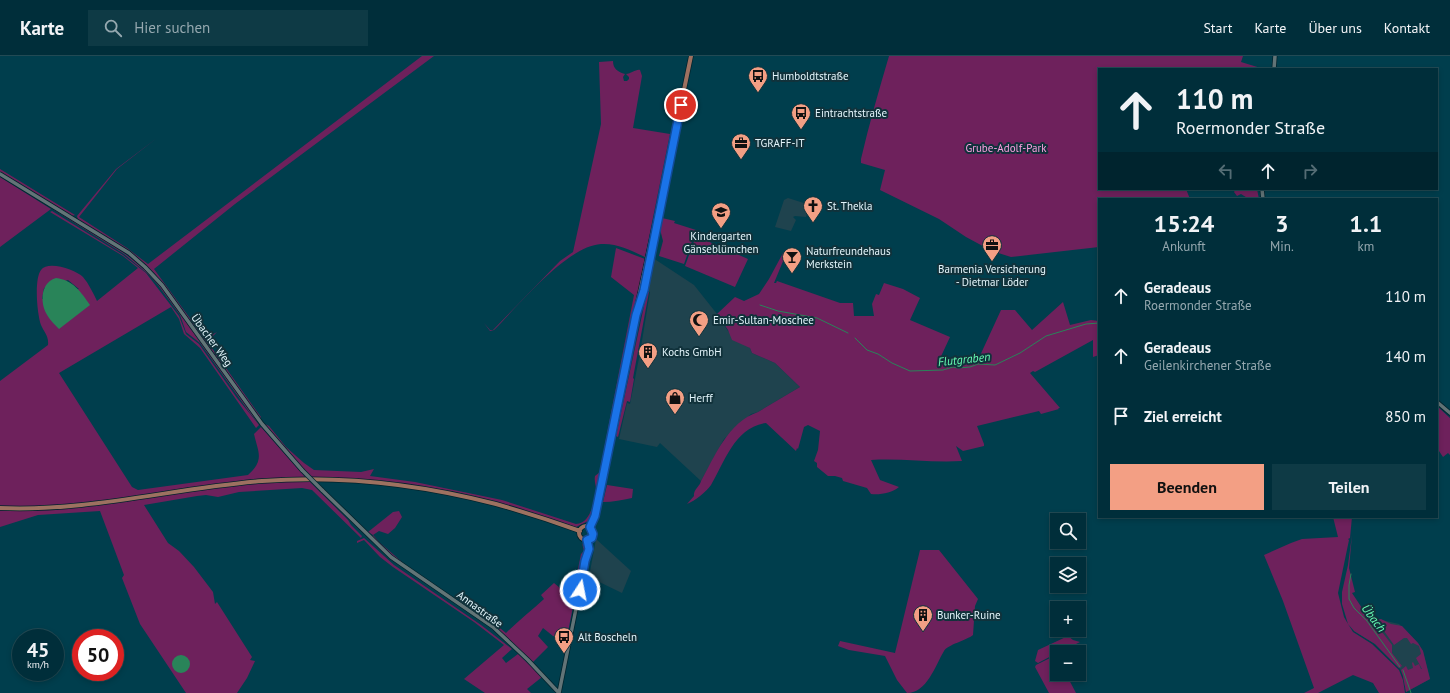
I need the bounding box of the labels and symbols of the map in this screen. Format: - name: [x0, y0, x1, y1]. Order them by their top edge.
- bus stop icon: Humboldtstraße: [747, 65, 769, 93]
- place label: Humboldtstraße: [772, 69, 849, 83]
- pin: [664, 88, 698, 122]
- bus stop icon: Eintrachtstraße: [790, 102, 812, 130]
- place label: Eintrachtstraße: [815, 106, 888, 120]
- office icon: TGRAFF-IT: [730, 132, 752, 160]
- place label: TGRAFF-IT: [755, 136, 805, 150]
- park label: Grube-Adolf-Park: [965, 141, 1047, 155]
- church icon: St. Thekla: [802, 195, 824, 223]
- place label: St. Thekla: [827, 199, 873, 213]
- school or university icon: Kindergarten Gänseblümchen: [710, 201, 732, 229]
- place label: Kindergarten Gänseblümchen: [683, 229, 759, 256]
- office icon: Barmenia Versicherung - Dietmar Löder: [981, 234, 1003, 262]
- place label: Naturfreundehaus Merkstein: [806, 244, 891, 271]
- bar icon: Naturfreundehaus Merkstein: [781, 246, 803, 274]
- place label: Barmenia Versicherung - Dietmar Löder: [938, 262, 1046, 289]
- mosque icon: Emir-Sultan-Moschee: [688, 309, 710, 337]
- street label: Übacher Weg: [188, 311, 236, 369]
- place label: Emir-Sultan-Moschee: [713, 313, 814, 327]
- building icon: Kochs GmbH: [637, 341, 659, 369]
- place label: Kochs GmbH: [662, 345, 722, 359]
- water label: Flutgraben: [937, 349, 991, 369]
- shop icon: Herff: [664, 387, 686, 415]
- place label: Herff: [689, 391, 713, 405]
- position arrow: [559, 569, 601, 611]
- street label: Annastraße: [454, 588, 506, 631]
- water label: Übach: [1359, 601, 1389, 635]
- building icon: Bunker-Ruine: [912, 604, 934, 632]
- place label: Bunker-Ruine: [937, 608, 1001, 622]
- bus stop icon: Alt Boscheln: [553, 626, 575, 654]
- speed limit sign: 50: [72, 629, 124, 681]
- place label: Alt Boscheln: [578, 630, 637, 644]

